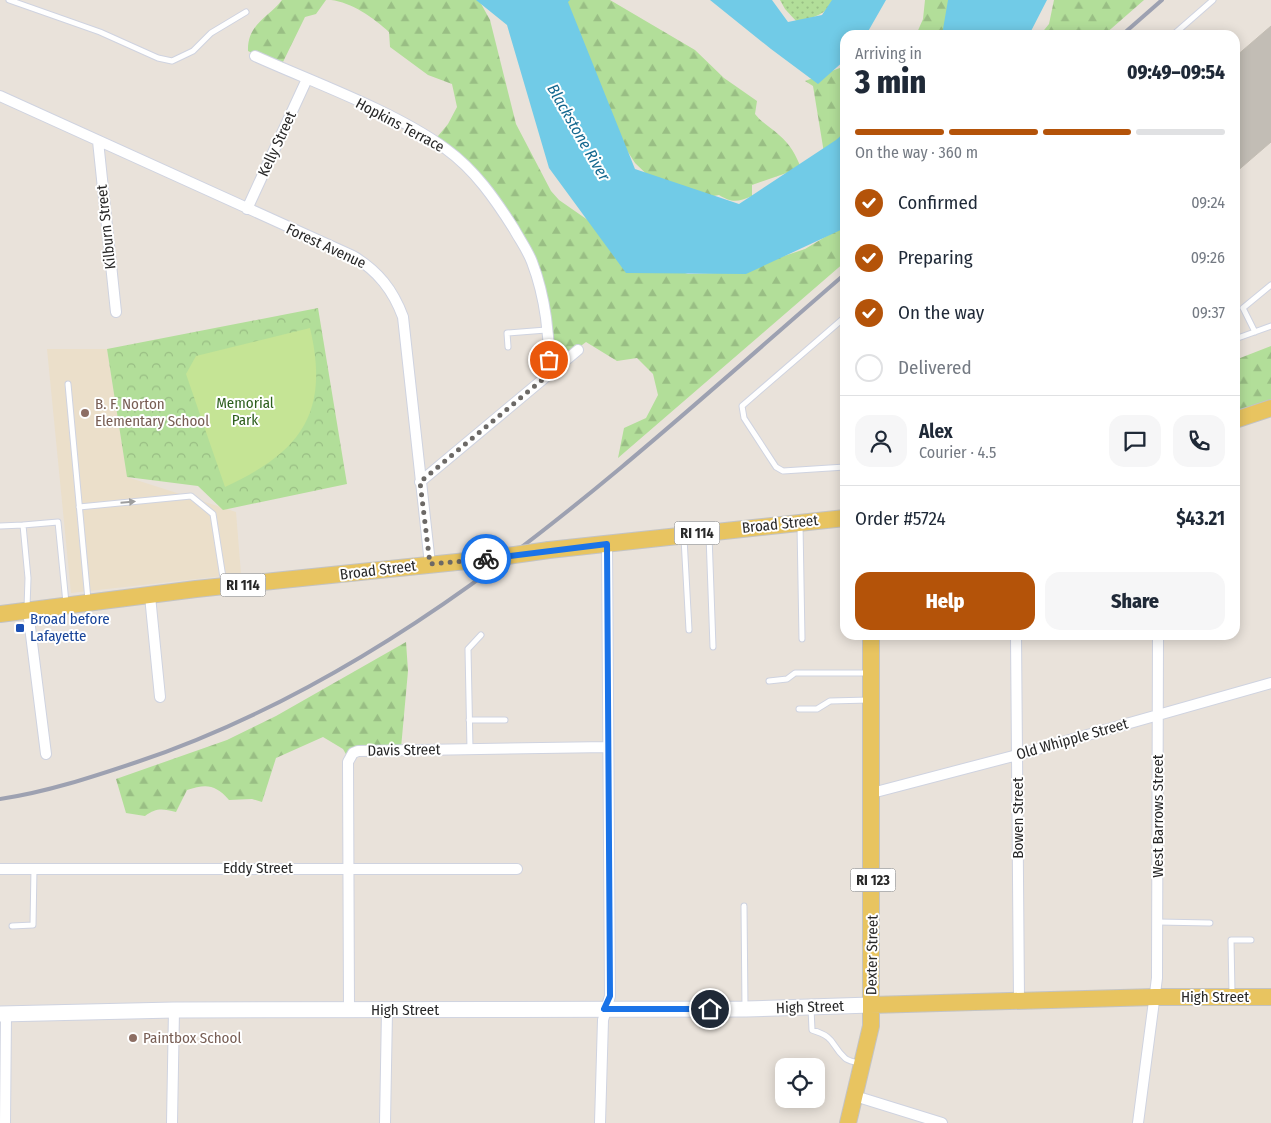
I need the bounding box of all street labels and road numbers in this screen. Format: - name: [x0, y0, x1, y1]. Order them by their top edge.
- street label: Hopkins Terrace: [353, 94, 447, 156]
- street label: Kelly Street: [254, 108, 300, 180]
- street label: Kilburn Street: [93, 184, 119, 270]
- street label: Forest Avenue: [283, 220, 369, 272]
- street label: Broad Street: [741, 511, 819, 537]
- road number: RI 114: [674, 522, 720, 544]
- street label: Broad Street: [339, 556, 417, 584]
- road number: RI 114: [220, 574, 266, 596]
- street label: Old Whipple Street: [1014, 714, 1130, 764]
- street label: Davis Street: [367, 740, 441, 760]
- street label: West Barrows Street: [1149, 754, 1167, 878]
- street label: Bowen Street: [1009, 777, 1027, 859]
- street label: Eddy Street: [223, 859, 293, 877]
- road number: RI 123: [850, 868, 896, 892]
- street label: Dexter Street: [862, 915, 882, 995]
- street label: High Street: [1181, 988, 1249, 1006]
- street label: High Street: [776, 997, 844, 1017]
- street label: High Street: [371, 1001, 439, 1019]

